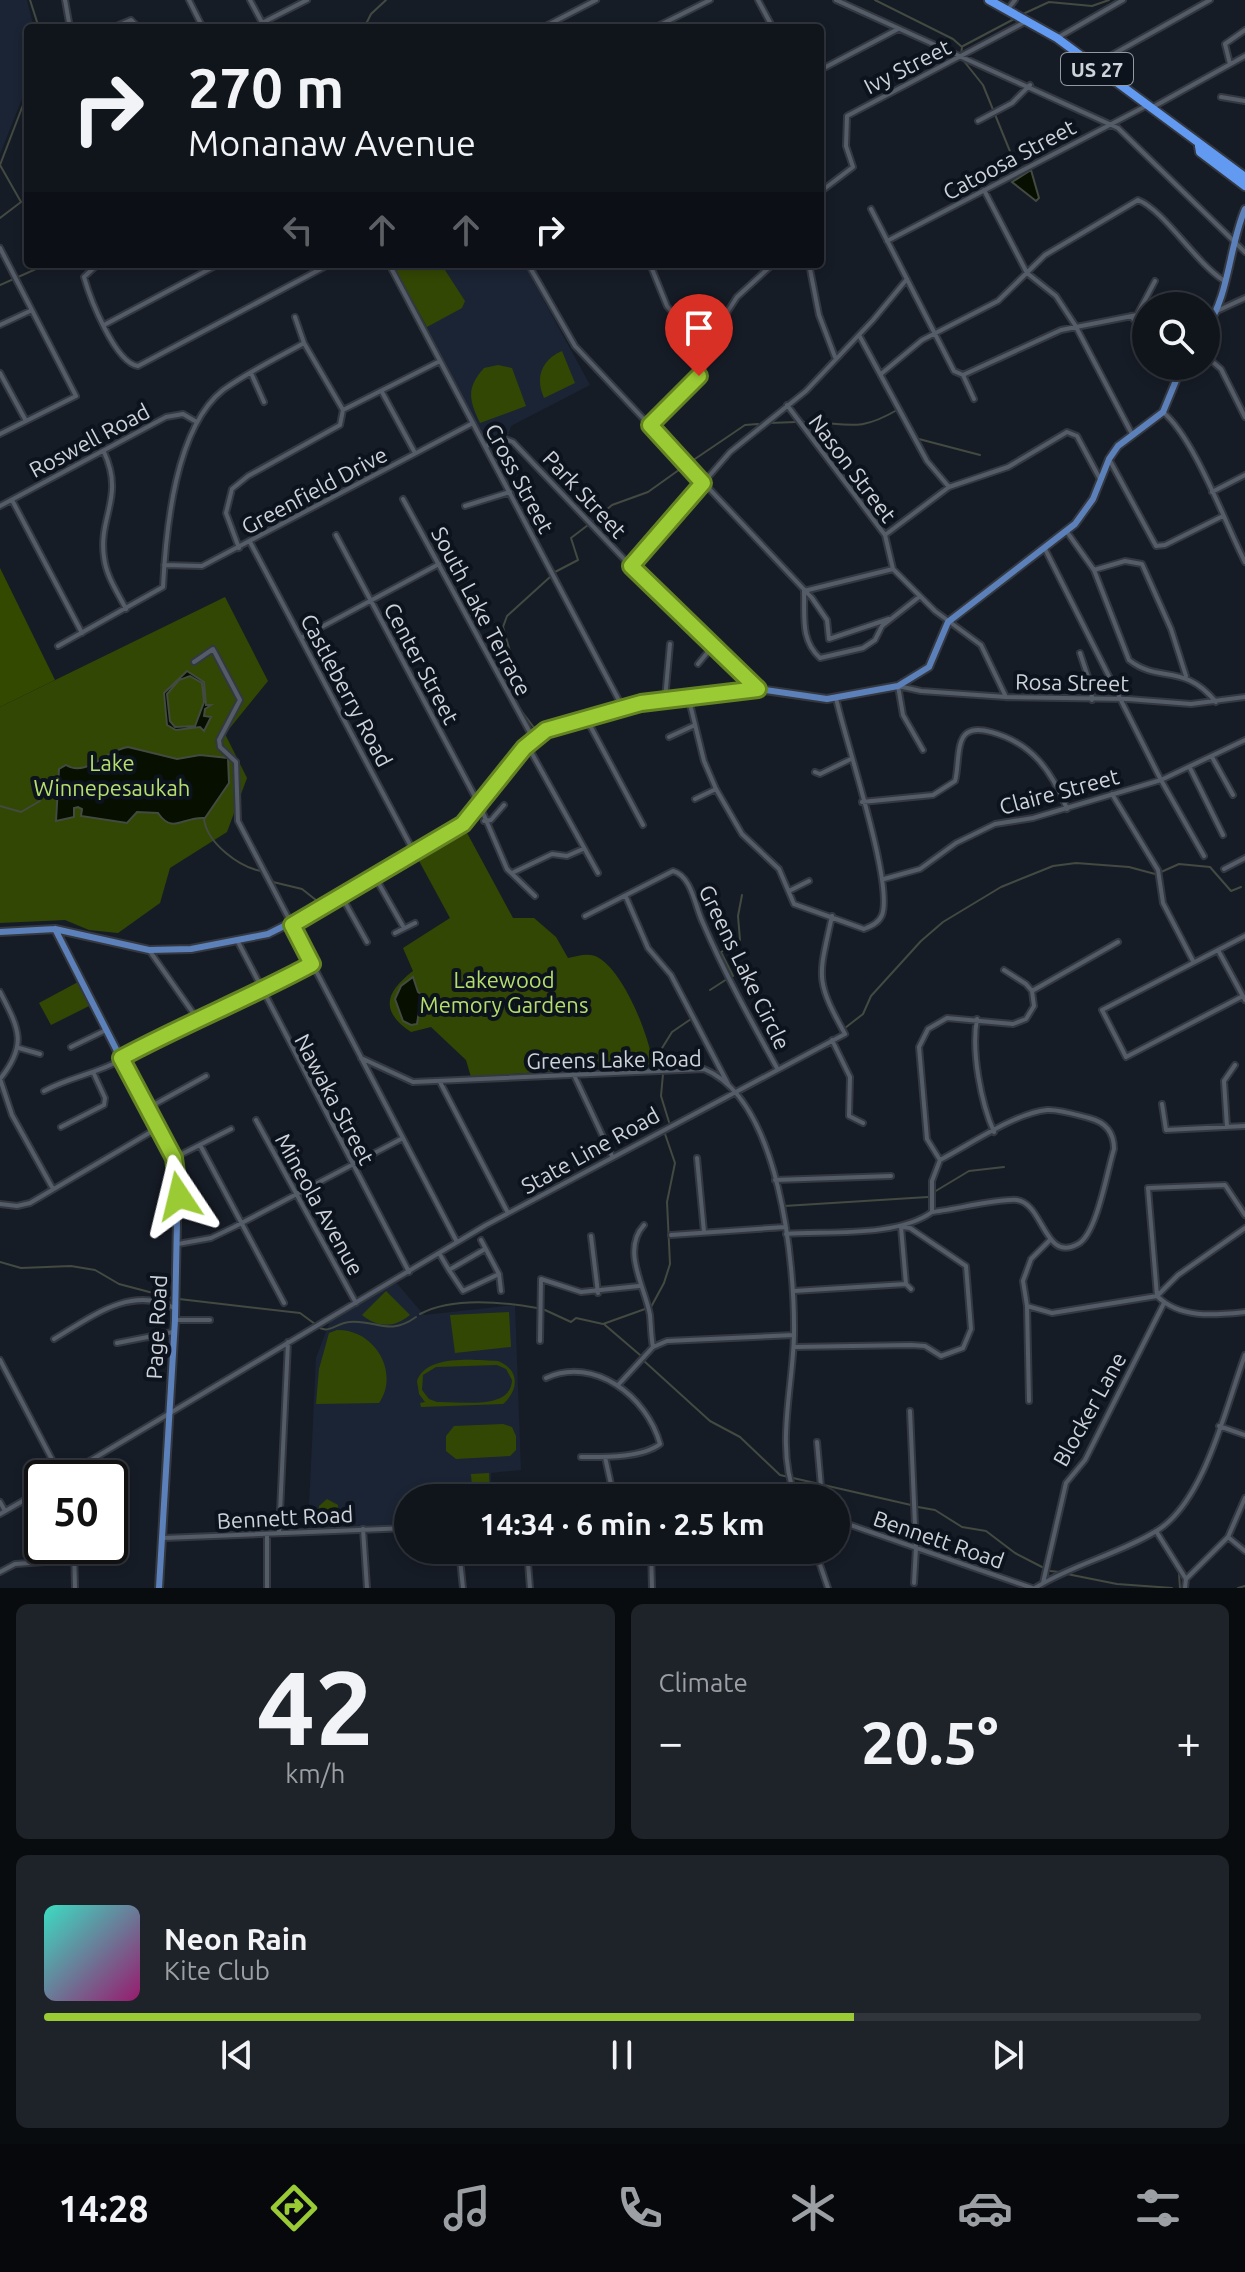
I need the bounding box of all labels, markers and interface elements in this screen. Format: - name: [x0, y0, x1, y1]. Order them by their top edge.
- street label: Ivy Street: [860, 33, 955, 98]
- road number: US 27: [1061, 53, 1133, 85]
- icon: right: [56, 56, 160, 160]
- text: 270 m: [188, 56, 344, 119]
- street label: Catoosa Street: [938, 113, 1080, 204]
- text: Monanaw Avenue: [188, 122, 476, 163]
- icon: left: [276, 208, 320, 252]
- icon: ahead: [360, 208, 404, 252]
- icon: ahead: [444, 208, 488, 252]
- icon: right: [528, 208, 572, 252]
- map controls: [1132, 292, 1220, 380]
- button: search: [1132, 292, 1220, 380]
- pin: [665, 294, 733, 376]
- icon: arrive: [677, 306, 721, 350]
- street label: Roswell Road: [25, 398, 153, 482]
- street label: Nason Street: [804, 409, 902, 527]
- street label: Cross Street: [481, 419, 559, 537]
- street label: Greenfield Drive: [237, 441, 391, 539]
- street label: Park Street: [538, 445, 632, 543]
- street label: South Lake Terrace: [427, 522, 537, 700]
- street label: Center Street: [380, 598, 465, 728]
- street label: Castleberry Road: [296, 609, 398, 771]
- street label: Rosa Street: [1015, 669, 1129, 695]
- park label: Lake Winnepesaukah: [34, 750, 190, 800]
- street label: Claire Street: [996, 763, 1122, 819]
- street label: Greens Lake Circle: [694, 881, 796, 1053]
- park label: Lakewood Memory Gardens: [420, 967, 588, 1017]
- street label: Nawaka Street: [290, 1029, 380, 1169]
- street label: Greens Lake Road: [526, 1045, 702, 1073]
- street label: State Line Road: [516, 1102, 664, 1198]
- street label: Mineola Avenue: [271, 1129, 369, 1279]
- position arrow: [137, 1154, 221, 1238]
- street label: Page Road: [141, 1274, 171, 1380]
- street label: Blocker Lane: [1047, 1348, 1131, 1470]
- speed limit sign: 50: [24, 1460, 128, 1564]
- street label: Bennett Road: [216, 1501, 354, 1533]
- street label: Bennett Road: [870, 1505, 1008, 1573]
- text: 14:34 · 6 min · 2.5 km: [479, 1507, 765, 1541]
- text: 42: [257, 1648, 374, 1765]
- text: Climate: [659, 1668, 748, 1697]
- text: 20.5°: [861, 1708, 998, 1775]
- text: −: [659, 1717, 683, 1766]
- text: +: [1176, 1717, 1201, 1766]
- text: km/h: [285, 1759, 345, 1788]
- text: Neon Rain: [164, 1922, 308, 1956]
- text: Kite Club: [164, 1956, 270, 1985]
- icon: previous: [215, 2033, 259, 2077]
- icon: pause: [600, 2033, 644, 2077]
- icon: next: [986, 2033, 1030, 2077]
- icon: directions: [266, 2180, 322, 2236]
- icon: music: [439, 2180, 495, 2236]
- icon: phone: [612, 2180, 668, 2236]
- icon: climate: [785, 2180, 841, 2236]
- icon: car: [957, 2180, 1013, 2236]
- icon: filters: [1130, 2180, 1186, 2236]
- text: 14:28: [58, 2188, 149, 2229]

